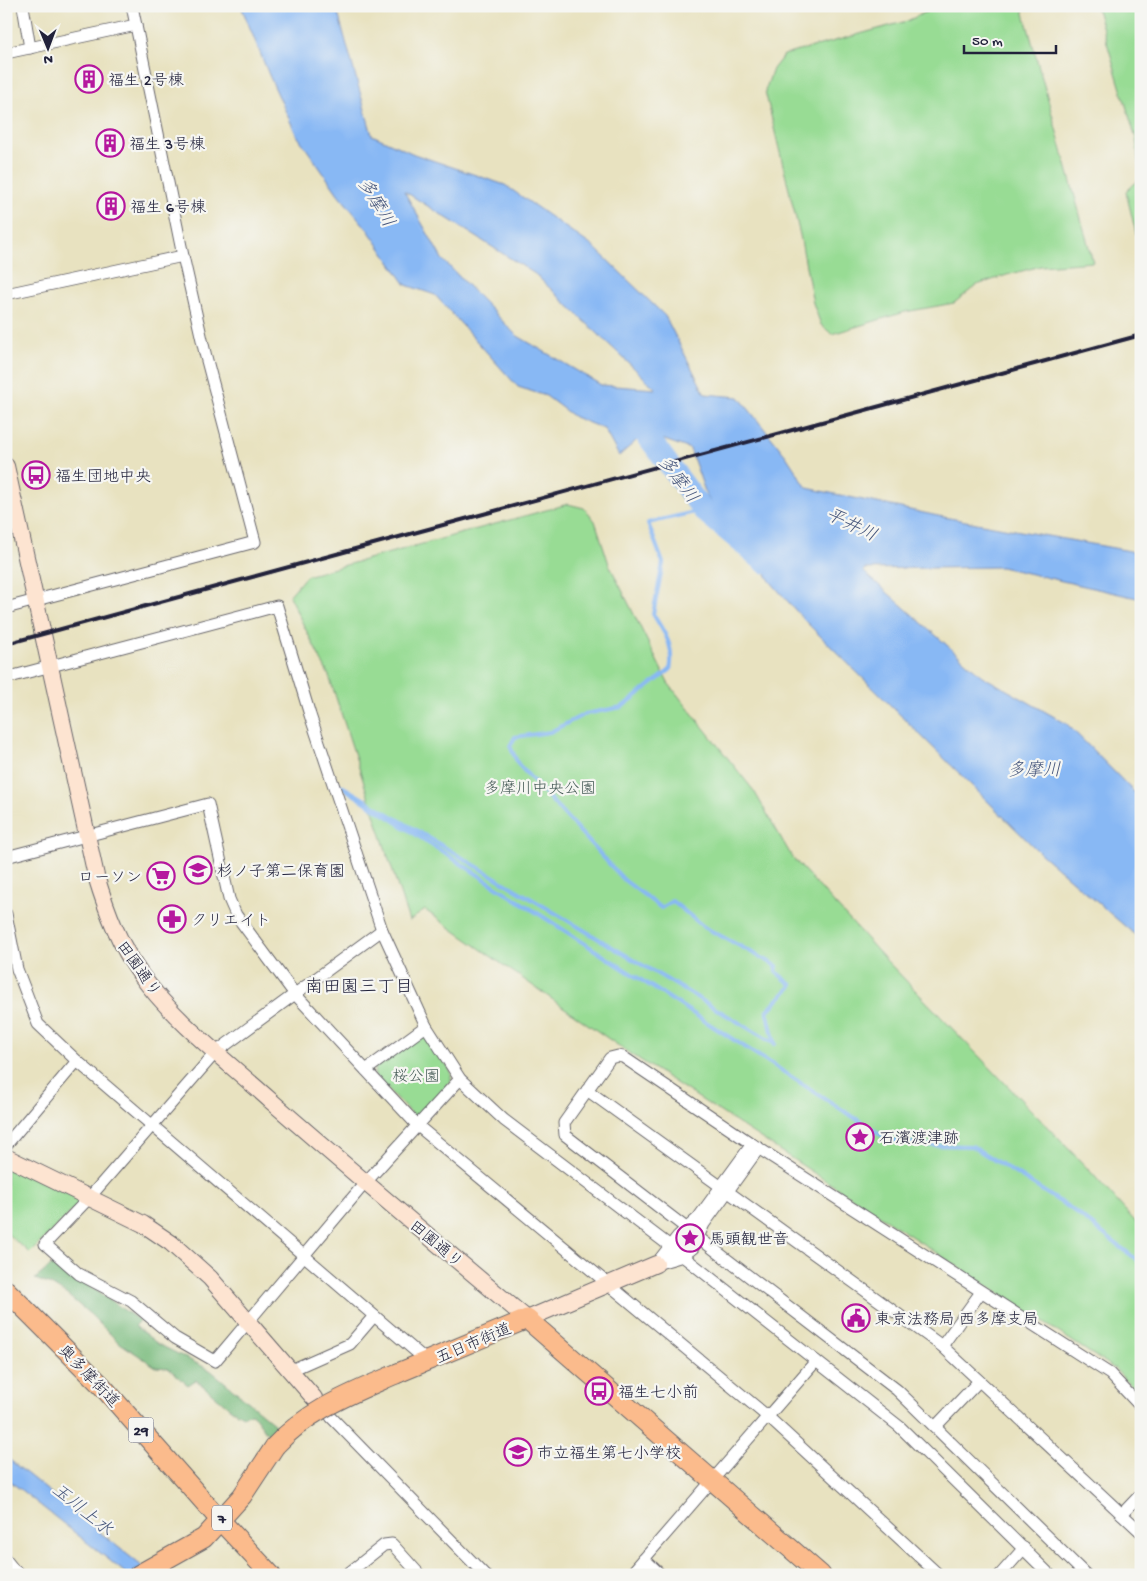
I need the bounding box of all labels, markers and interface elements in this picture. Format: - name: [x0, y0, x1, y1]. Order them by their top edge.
- north arrow: [22, 22, 72, 72]
- scale bar: [964, 22, 1057, 54]
- text: 50 m: [972, 33, 1003, 51]
- text: N: [43, 50, 53, 67]
- building icon: 福生 2号棟: [74, 64, 104, 94]
- place label: 福生 2号棟: [108, 71, 184, 92]
- building icon: 福生 3号棟: [95, 128, 125, 158]
- place label: 福生 3号棟: [129, 135, 205, 156]
- water label: 多摩川: [352, 174, 399, 232]
- building icon: 福生 6号棟: [96, 191, 126, 221]
- place label: 福生 6号棟: [130, 198, 206, 219]
- water label: 多摩川: [652, 452, 702, 508]
- bus stop icon: 福生団地中央: [21, 460, 51, 490]
- place label: 福生団地中央: [55, 468, 151, 488]
- water label: 平井川: [822, 504, 880, 548]
- water label: 多摩川: [1007, 760, 1061, 782]
- park label: 多摩川中央公園: [484, 779, 596, 800]
- school or university icon: 杉ノ子第二保育園: [183, 855, 213, 885]
- supermarket icon: ローソン: [146, 861, 176, 891]
- place label: 杉ノ子第二保育園: [217, 862, 345, 883]
- place label: ローソン: [78, 870, 142, 889]
- pharmacy icon: クリエイト: [157, 904, 187, 934]
- place label: クリエイト: [191, 913, 271, 932]
- street label: 田園通り: [111, 938, 164, 1002]
- district label: 南田園三丁目: [305, 977, 413, 999]
- park label: 桜公園: [392, 1068, 440, 1088]
- place icon: 石濱渡津跡: [845, 1122, 875, 1152]
- place label: 石濱渡津跡: [879, 1129, 959, 1150]
- street label: 田園通り: [404, 1217, 466, 1274]
- place icon: 馬頭観世音: [675, 1223, 705, 1253]
- place label: 馬頭観世音: [709, 1231, 789, 1251]
- public building icon: 東京法務局 西多摩支局: [841, 1303, 871, 1333]
- place label: 東京法務局 西多摩支局: [875, 1310, 1039, 1331]
- street label: 五日市街道: [433, 1320, 515, 1370]
- street label: 奥多摩街道: [53, 1341, 124, 1413]
- bus stop icon: 福生七小前: [584, 1376, 614, 1406]
- place label: 福生七小前: [618, 1384, 698, 1404]
- road number: 29: [128, 1418, 154, 1442]
- school or university icon: 市立福生第七小学校: [503, 1437, 533, 1467]
- place label: 市立福生第七小学校: [537, 1444, 681, 1465]
- water label: 玉川上水: [47, 1479, 117, 1542]
- road number: 7: [212, 1506, 232, 1530]

